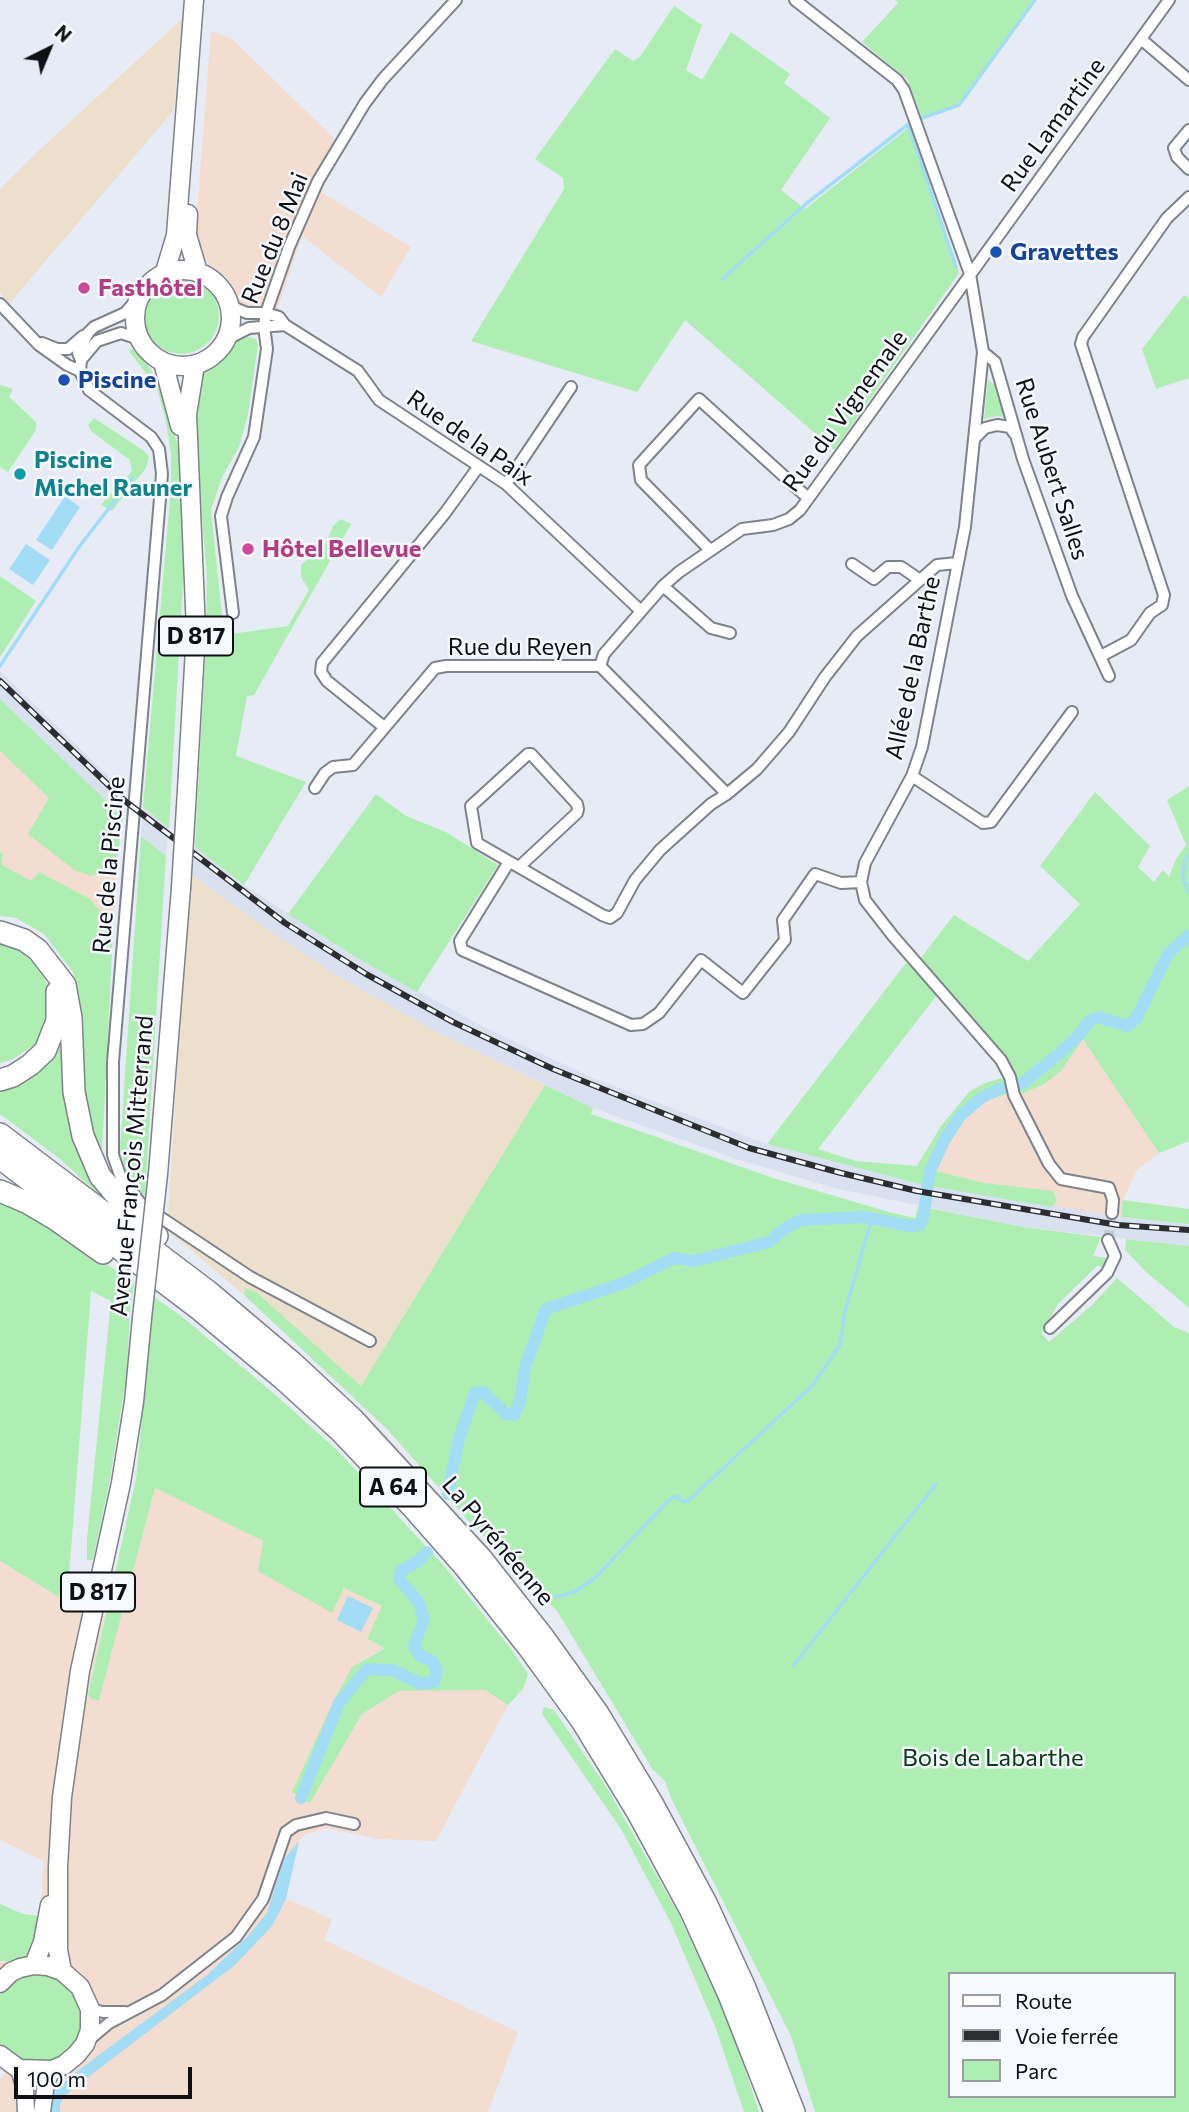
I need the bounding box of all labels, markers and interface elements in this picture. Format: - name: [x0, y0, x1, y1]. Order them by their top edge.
- north arrow: [14, 14, 84, 84]
- text: N: [51, 20, 77, 47]
- street label: Rue Lamartine: [995, 52, 1111, 198]
- street label: Rue du 8 Mai: [236, 168, 314, 308]
- place label: Gravettes: [1010, 238, 1119, 266]
- marker: Gravettes: [988, 244, 1004, 260]
- place label: Fasthôtel: [98, 274, 203, 302]
- marker: Fasthôtel: [76, 280, 92, 296]
- street label: Rue du Vignemale: [777, 325, 913, 497]
- place label: Piscine: [78, 366, 156, 394]
- marker: Piscine: [56, 372, 72, 388]
- street label: Rue Aubert Salles: [1009, 374, 1095, 564]
- street label: Rue de la Paix: [401, 384, 539, 492]
- place label: Piscine Michel Rauner: [34, 446, 192, 502]
- marker: Piscine Michel Rauner: [12, 466, 28, 482]
- place label: Hôtel Bellevue: [262, 535, 421, 563]
- marker: Hôtel Bellevue: [240, 541, 256, 557]
- street label: Allée de la Barthe: [879, 574, 947, 762]
- road number: D 817: [159, 616, 233, 656]
- street label: Rue du Reyen: [448, 633, 592, 661]
- street label: Rue de la Piscine: [87, 775, 131, 955]
- street label: Avenue François Mitterrand: [104, 1014, 160, 1318]
- road number: A 64: [360, 1468, 426, 1506]
- street label: La Pyrénéenne: [436, 1471, 560, 1611]
- road number: D 817: [61, 1572, 135, 1611]
- park label: Bois de Labarthe: [902, 1744, 1084, 1772]
- legend: [948, 1972, 1175, 2098]
- text: Route: [1015, 1988, 1072, 2013]
- text: Voie ferrée: [1015, 2023, 1118, 2048]
- scale bar: [18, 2052, 196, 2096]
- text: Parc: [1015, 2058, 1058, 2083]
- text: 100 m: [27, 2066, 86, 2091]

